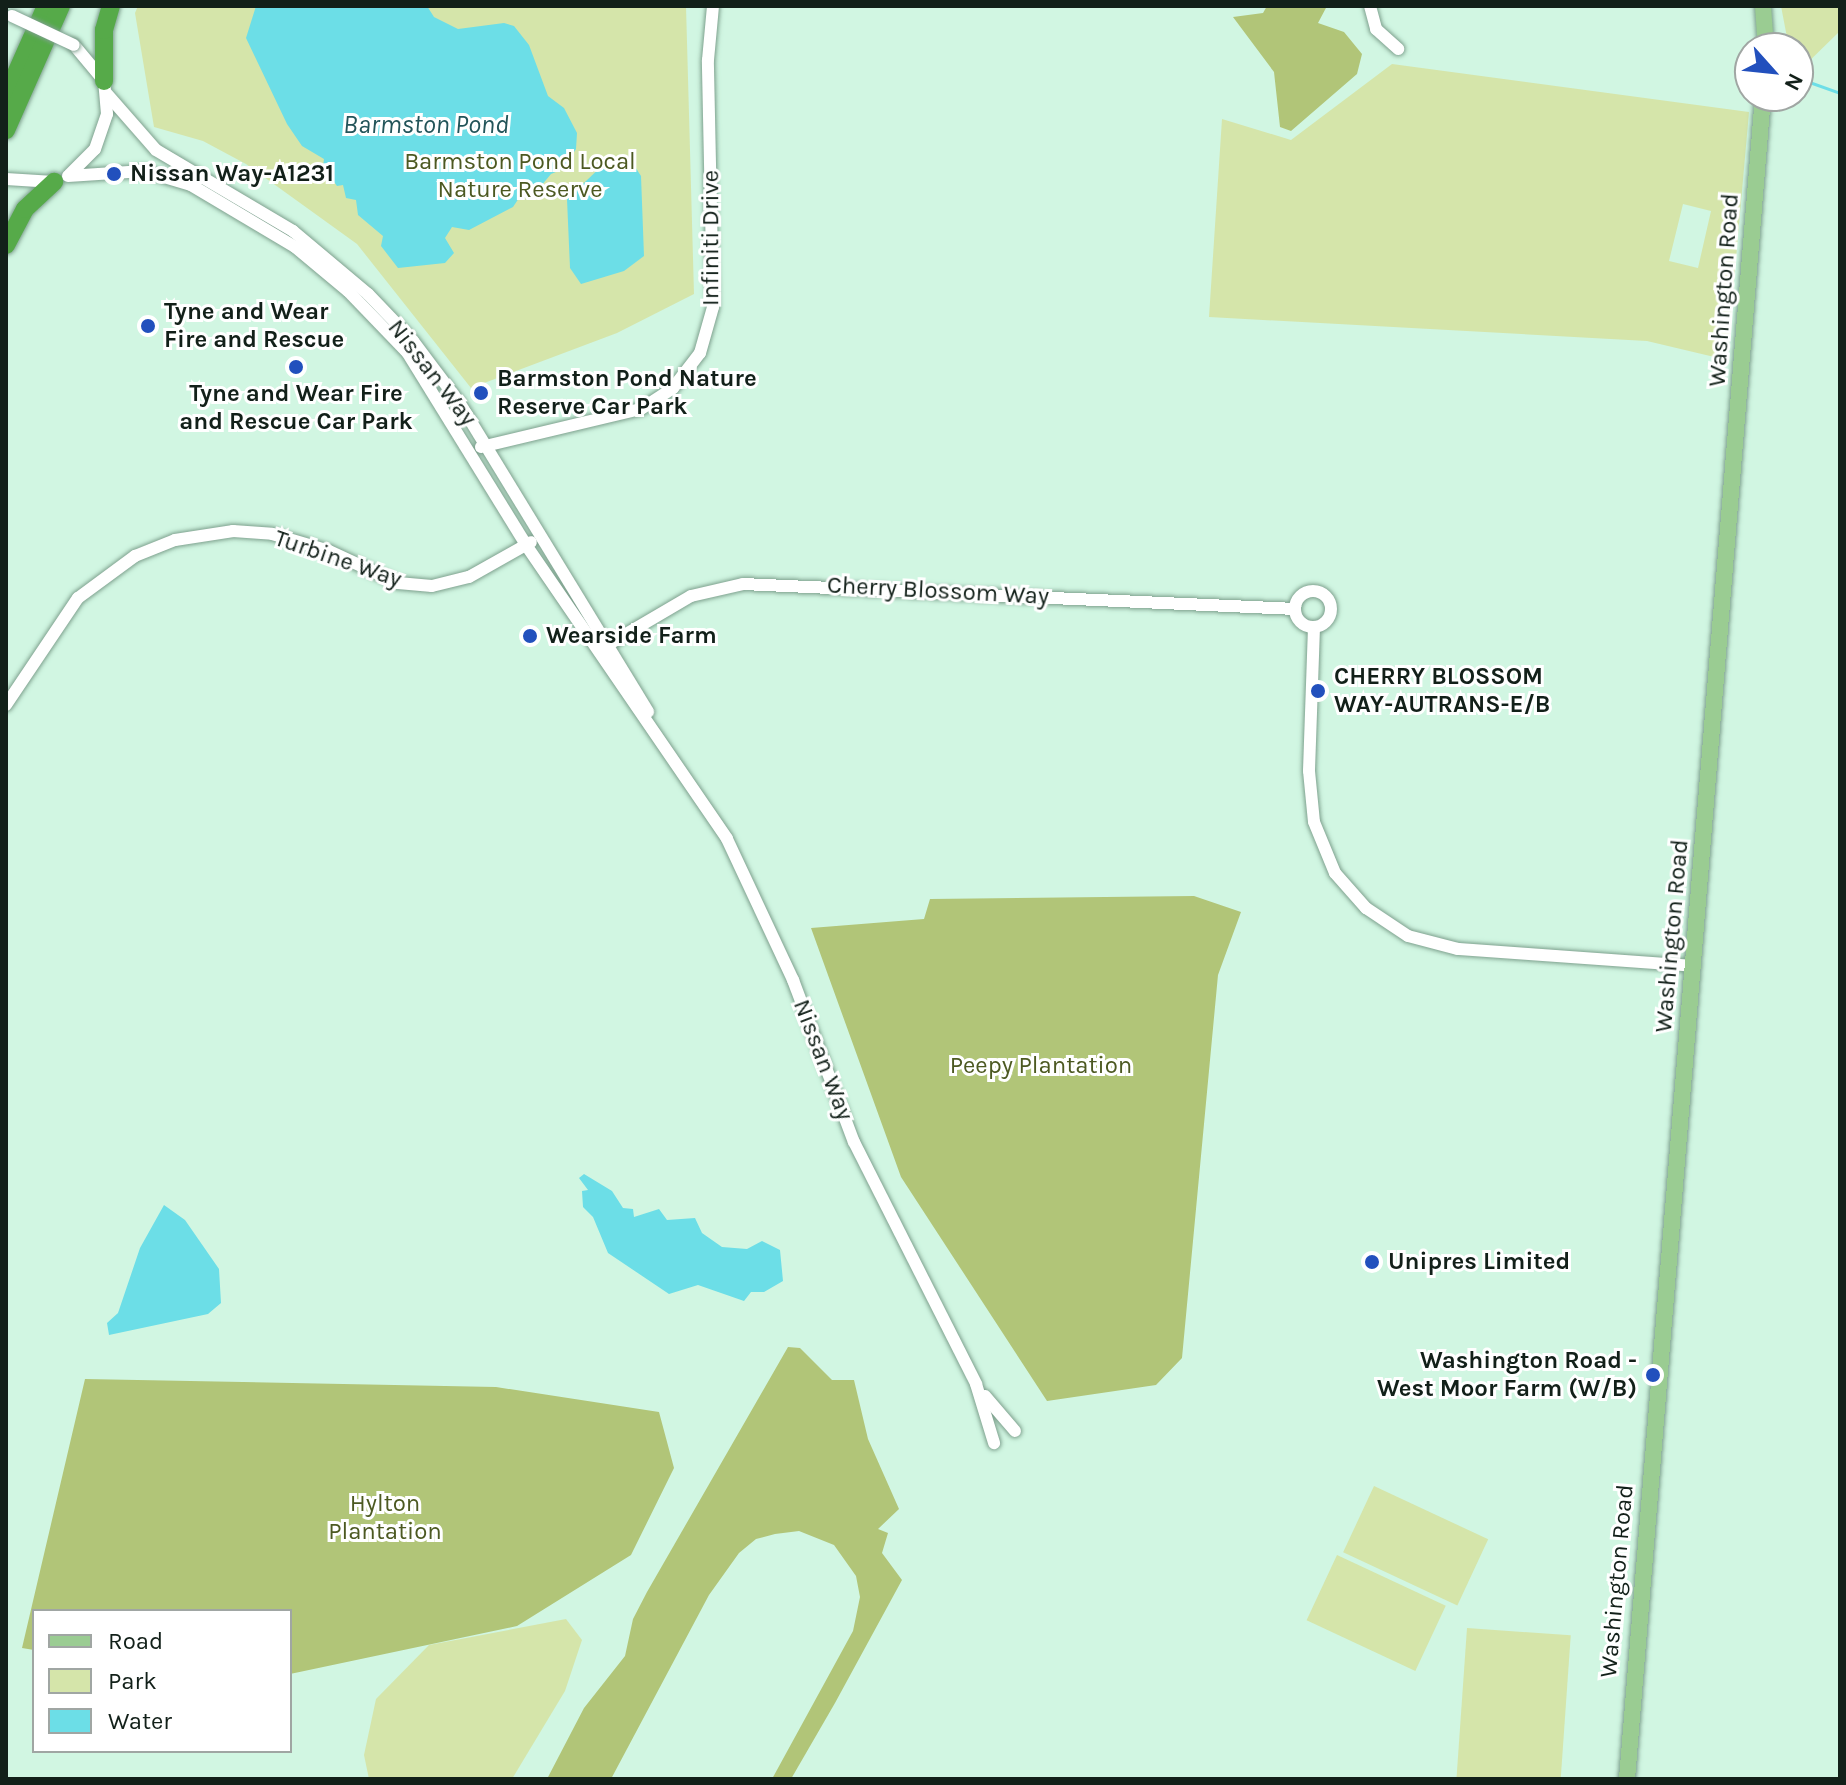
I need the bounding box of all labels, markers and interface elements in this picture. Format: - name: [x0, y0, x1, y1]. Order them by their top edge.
- north arrow: [1734, 32, 1814, 112]
- text: N: [1778, 69, 1809, 95]
- water label: Barmston Pond: [343, 109, 509, 141]
- park label: Barmston Pond Local Nature Reserve: [404, 148, 636, 204]
- place label: Nissan Way-A1231: [130, 160, 334, 188]
- marker: Nissan Way-A1231: [105, 165, 123, 183]
- street label: Infiniti Drive: [697, 170, 725, 306]
- street label: Washington Road: [1703, 192, 1745, 388]
- place label: Tyne and Wear Fire and Rescue: [164, 298, 344, 354]
- street label: Nissan Way: [381, 314, 483, 432]
- marker: Tyne and Wear Fire and Rescue: [139, 317, 157, 335]
- marker: Tyne and Wear Fire and Rescue Car Park: [287, 358, 305, 376]
- place label: Barmston Pond Nature Reserve Car Park: [497, 365, 757, 421]
- place label: Tyne and Wear Fire and Rescue Car Park: [179, 380, 413, 436]
- marker: Barmston Pond Nature Reserve Car Park: [472, 384, 490, 402]
- street label: Turbine Way: [271, 524, 405, 594]
- street label: Cherry Blossom Way: [826, 571, 1050, 611]
- place label: Wearside Farm: [546, 622, 717, 650]
- marker: Wearside Farm: [521, 627, 539, 645]
- place label: CHERRY BLOSSOM WAY-AUTRANS-E/B: [1334, 663, 1550, 719]
- marker: CHERRY BLOSSOM WAY-AUTRANS-E/B: [1309, 682, 1327, 700]
- street label: Washington Road: [1649, 838, 1695, 1034]
- street label: Nissan Way: [787, 995, 859, 1125]
- park label: Peepy Plantation: [950, 1052, 1132, 1080]
- place label: Unipres Limited: [1388, 1248, 1570, 1276]
- marker: Unipres Limited: [1363, 1253, 1381, 1271]
- place label: Washington Road - West Moor Farm (W/B): [1377, 1347, 1637, 1403]
- marker: Washington Road - West Moor Farm (W/B): [1644, 1366, 1662, 1384]
- street label: Washington Road: [1594, 1483, 1640, 1679]
- park label: Hylton Plantation: [328, 1490, 442, 1546]
- legend: [32, 1609, 292, 1753]
- text: Road: [108, 1627, 163, 1655]
- text: Park: [108, 1667, 157, 1695]
- text: Water: [108, 1707, 172, 1735]

